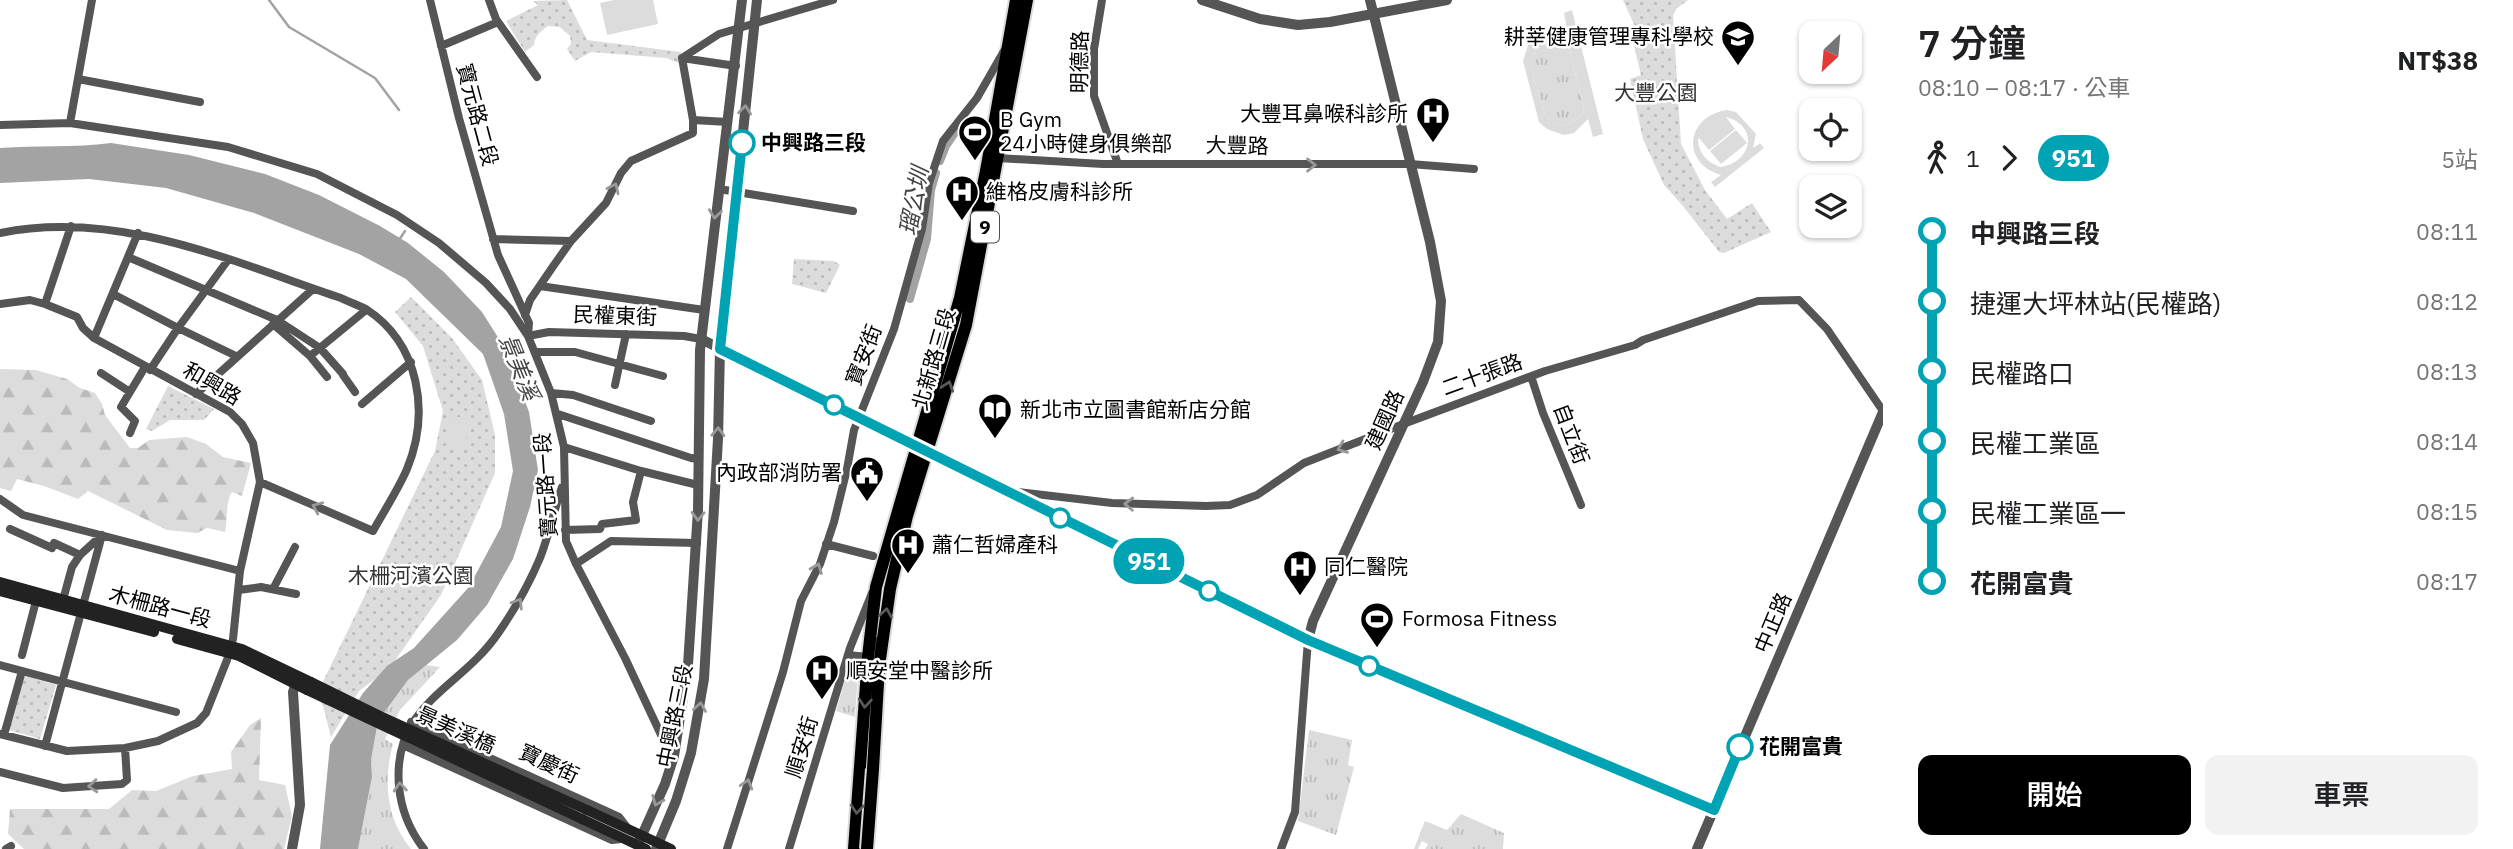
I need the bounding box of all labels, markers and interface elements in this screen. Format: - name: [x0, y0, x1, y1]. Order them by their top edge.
- school or university icon: 耕莘健康管理專科學校: [1719, 18, 1757, 67]
- text: 7 分鐘: [1918, 18, 2026, 67]
- north arrow: [1799, 21, 1862, 84]
- map controls: [1799, 21, 1862, 238]
- place label: 耕莘健康管理專科學校: [1504, 22, 1714, 50]
- street label: 明德路: [1064, 30, 1094, 94]
- text: NT$38: [2397, 43, 2478, 77]
- street label: 寶元路二段: [451, 60, 505, 169]
- text: 08:10 – 08:17 · 公車: [1918, 72, 2131, 102]
- park label: 大豐公園: [1614, 78, 1698, 106]
- hospital icon: 大豐耳鼻喉科診所: [1414, 95, 1452, 144]
- button: locate: [1799, 98, 1862, 161]
- place label: 大豐耳鼻喉科診所: [1240, 99, 1408, 127]
- one-way arrow: [738, 104, 753, 116]
- place label: B Gym 24小時健身俱樂部: [1000, 105, 1172, 157]
- sports icon: B Gym 24小時健身俱樂部: [956, 113, 994, 162]
- place label: 中興路三段: [761, 128, 866, 156]
- marker: 中興路三段: [729, 130, 755, 156]
- street label: 大豐路: [1205, 130, 1269, 160]
- icon: walk: [1918, 139, 1956, 177]
- icon: forward: [1990, 139, 2028, 177]
- text: 951: [2052, 142, 2095, 174]
- text: 1: [1966, 143, 1980, 173]
- text: 5站: [2441, 144, 2478, 174]
- one-way arrow: [1306, 157, 1317, 173]
- water label: 瑠公圳: [892, 161, 935, 238]
- hospital icon: 維格皮膚科診所: [943, 173, 981, 222]
- button: layers: [1799, 175, 1862, 238]
- place label: 維格皮膚科診所: [986, 177, 1133, 205]
- one-way arrow: [605, 183, 619, 195]
- one-way arrow: [708, 208, 723, 219]
- road number: 9: [971, 212, 999, 243]
- text: 中興路三段: [1970, 216, 2100, 250]
- text: 08:11: [2416, 216, 2478, 246]
- text: 捷運大坪林站(民權路): [1970, 286, 2221, 320]
- text: 08:12: [2416, 286, 2478, 316]
- street label: 民權東街: [573, 300, 657, 330]
- street label: 北新路三段: [905, 304, 961, 413]
- street label: 寶安街: [839, 320, 887, 389]
- water label: 景美溪: [493, 329, 548, 407]
- street label: 二十張路: [1437, 347, 1526, 402]
- street label: 和興路: [178, 355, 247, 411]
- text: 民權路口: [1970, 356, 2074, 390]
- text: 08:13: [2416, 356, 2478, 386]
- one-way arrow: [940, 380, 954, 393]
- street label: 建國路: [1358, 385, 1410, 454]
- library icon: 新北市立圖書館新店分館: [976, 391, 1014, 440]
- unlabelled marker: [824, 395, 844, 415]
- place label: 新北市立圖書館新店分館: [1020, 395, 1251, 423]
- street label: 自立街: [1548, 399, 1596, 468]
- one-way arrow: [710, 426, 725, 437]
- text: 民權工業區: [1970, 426, 2100, 460]
- text: 08:14: [2416, 426, 2478, 456]
- street label: 寶元路一段: [527, 432, 563, 538]
- one-way arrow: [1337, 440, 1349, 454]
- public building icon: 內政部消防署: [848, 454, 886, 503]
- place label: 內政部消防署: [716, 458, 842, 486]
- one-way arrow: [1123, 496, 1134, 511]
- text: 民權工業區一: [1970, 496, 2126, 530]
- text: 08:15: [2416, 496, 2478, 526]
- one-way arrow: [311, 501, 323, 515]
- unlabelled marker: [1050, 508, 1070, 528]
- one-way arrow: [690, 511, 706, 522]
- hospital icon: 蕭仁哲婦產科: [889, 526, 927, 575]
- place label: 蕭仁哲婦產科: [932, 530, 1058, 558]
- line badge: 951: [1109, 538, 1189, 584]
- text: 951: [1127, 545, 1171, 577]
- hospital icon: 同仁醫院: [1281, 548, 1319, 597]
- place label: 同仁醫院: [1324, 552, 1408, 580]
- park label: 木柵河濱公園: [348, 561, 474, 589]
- one-way arrow: [809, 563, 823, 575]
- text: 花開富貴: [1970, 566, 2074, 600]
- text: 08:17: [2416, 566, 2478, 596]
- street label: 木柵路一段: [106, 579, 215, 633]
- unlabelled marker: [1199, 581, 1219, 601]
- street label: 中正路: [1747, 588, 1797, 657]
- one-way arrow: [509, 597, 522, 610]
- sports icon: Formosa Fitness: [1358, 600, 1396, 649]
- place label: Formosa Fitness: [1402, 604, 1557, 632]
- one-way arrow: [878, 607, 893, 619]
- hospital icon: 順安堂中醫診所: [803, 652, 841, 701]
- place label: 順安堂中醫診所: [846, 656, 993, 684]
- unlabelled marker: [1359, 656, 1379, 676]
- street label: 中興路三段: [650, 662, 698, 770]
- one-way arrow: [858, 698, 873, 709]
- street label: 景美溪橋: [412, 699, 500, 759]
- one-way arrow: [692, 701, 707, 713]
- street label: 順安街: [778, 712, 824, 781]
- place label: 花開富貴: [1759, 732, 1843, 760]
- marker: 花開富貴: [1727, 734, 1753, 760]
- street label: 寶慶街: [515, 737, 584, 789]
- button: 開始: [1918, 755, 2191, 835]
- button: 車票: [2205, 755, 2478, 835]
- one-way arrow: [87, 778, 98, 793]
- one-way arrow: [739, 778, 754, 790]
- one-way arrow: [392, 781, 407, 793]
- one-way arrow: [651, 794, 665, 806]
- one-way arrow: [850, 804, 865, 815]

